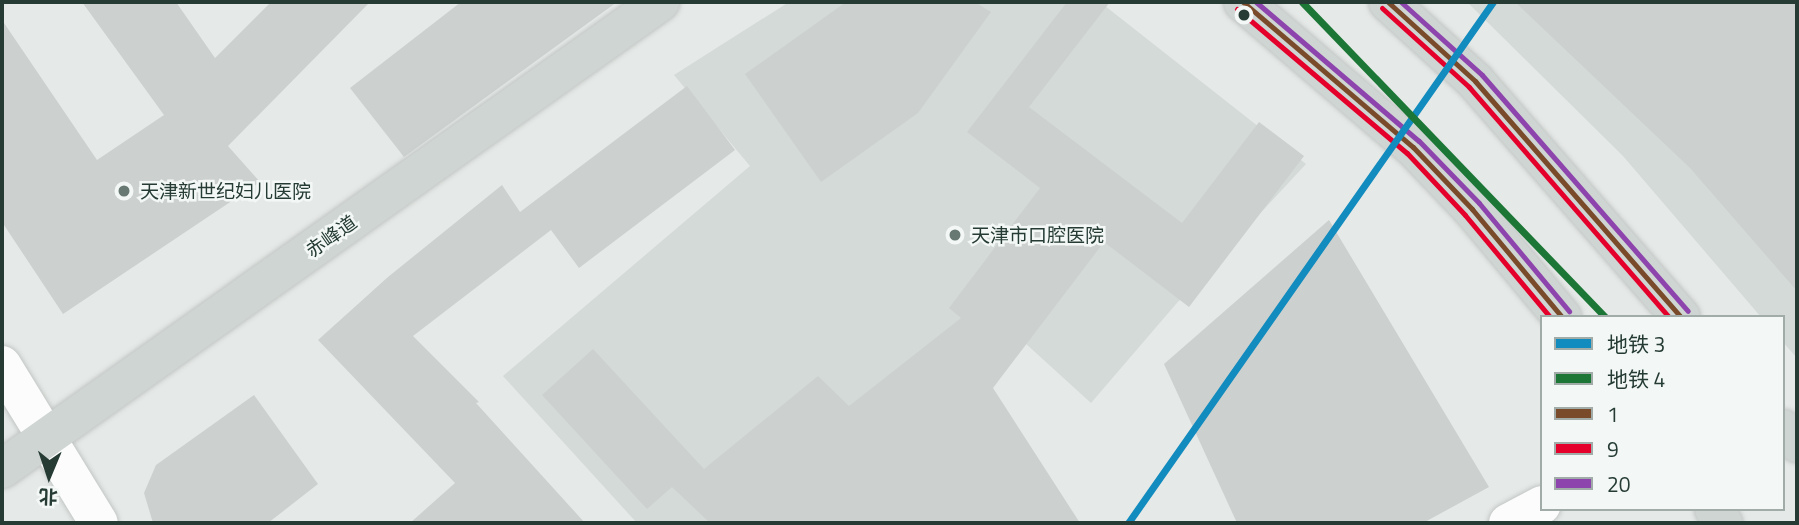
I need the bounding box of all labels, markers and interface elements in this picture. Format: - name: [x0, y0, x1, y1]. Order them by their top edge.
- unlabelled marker: [1237, 8, 1251, 22]
- place label: 天津新世纪妇儿医院: [140, 180, 311, 202]
- marker: 天津新世纪妇儿医院: [114, 181, 134, 201]
- street label: 赤峰道: [301, 210, 361, 262]
- place label: 天津市口腔医院: [971, 224, 1104, 246]
- marker: 天津市口腔医院: [945, 225, 965, 245]
- legend: [1540, 315, 1785, 511]
- text: 地铁 3: [1607, 328, 1665, 360]
- text: 地铁 4: [1607, 363, 1665, 395]
- text: 1: [1607, 398, 1619, 430]
- text: 9: [1607, 433, 1619, 465]
- north arrow: [14, 441, 84, 511]
- text: 20: [1607, 468, 1631, 500]
- text: 北: [38, 483, 58, 512]

